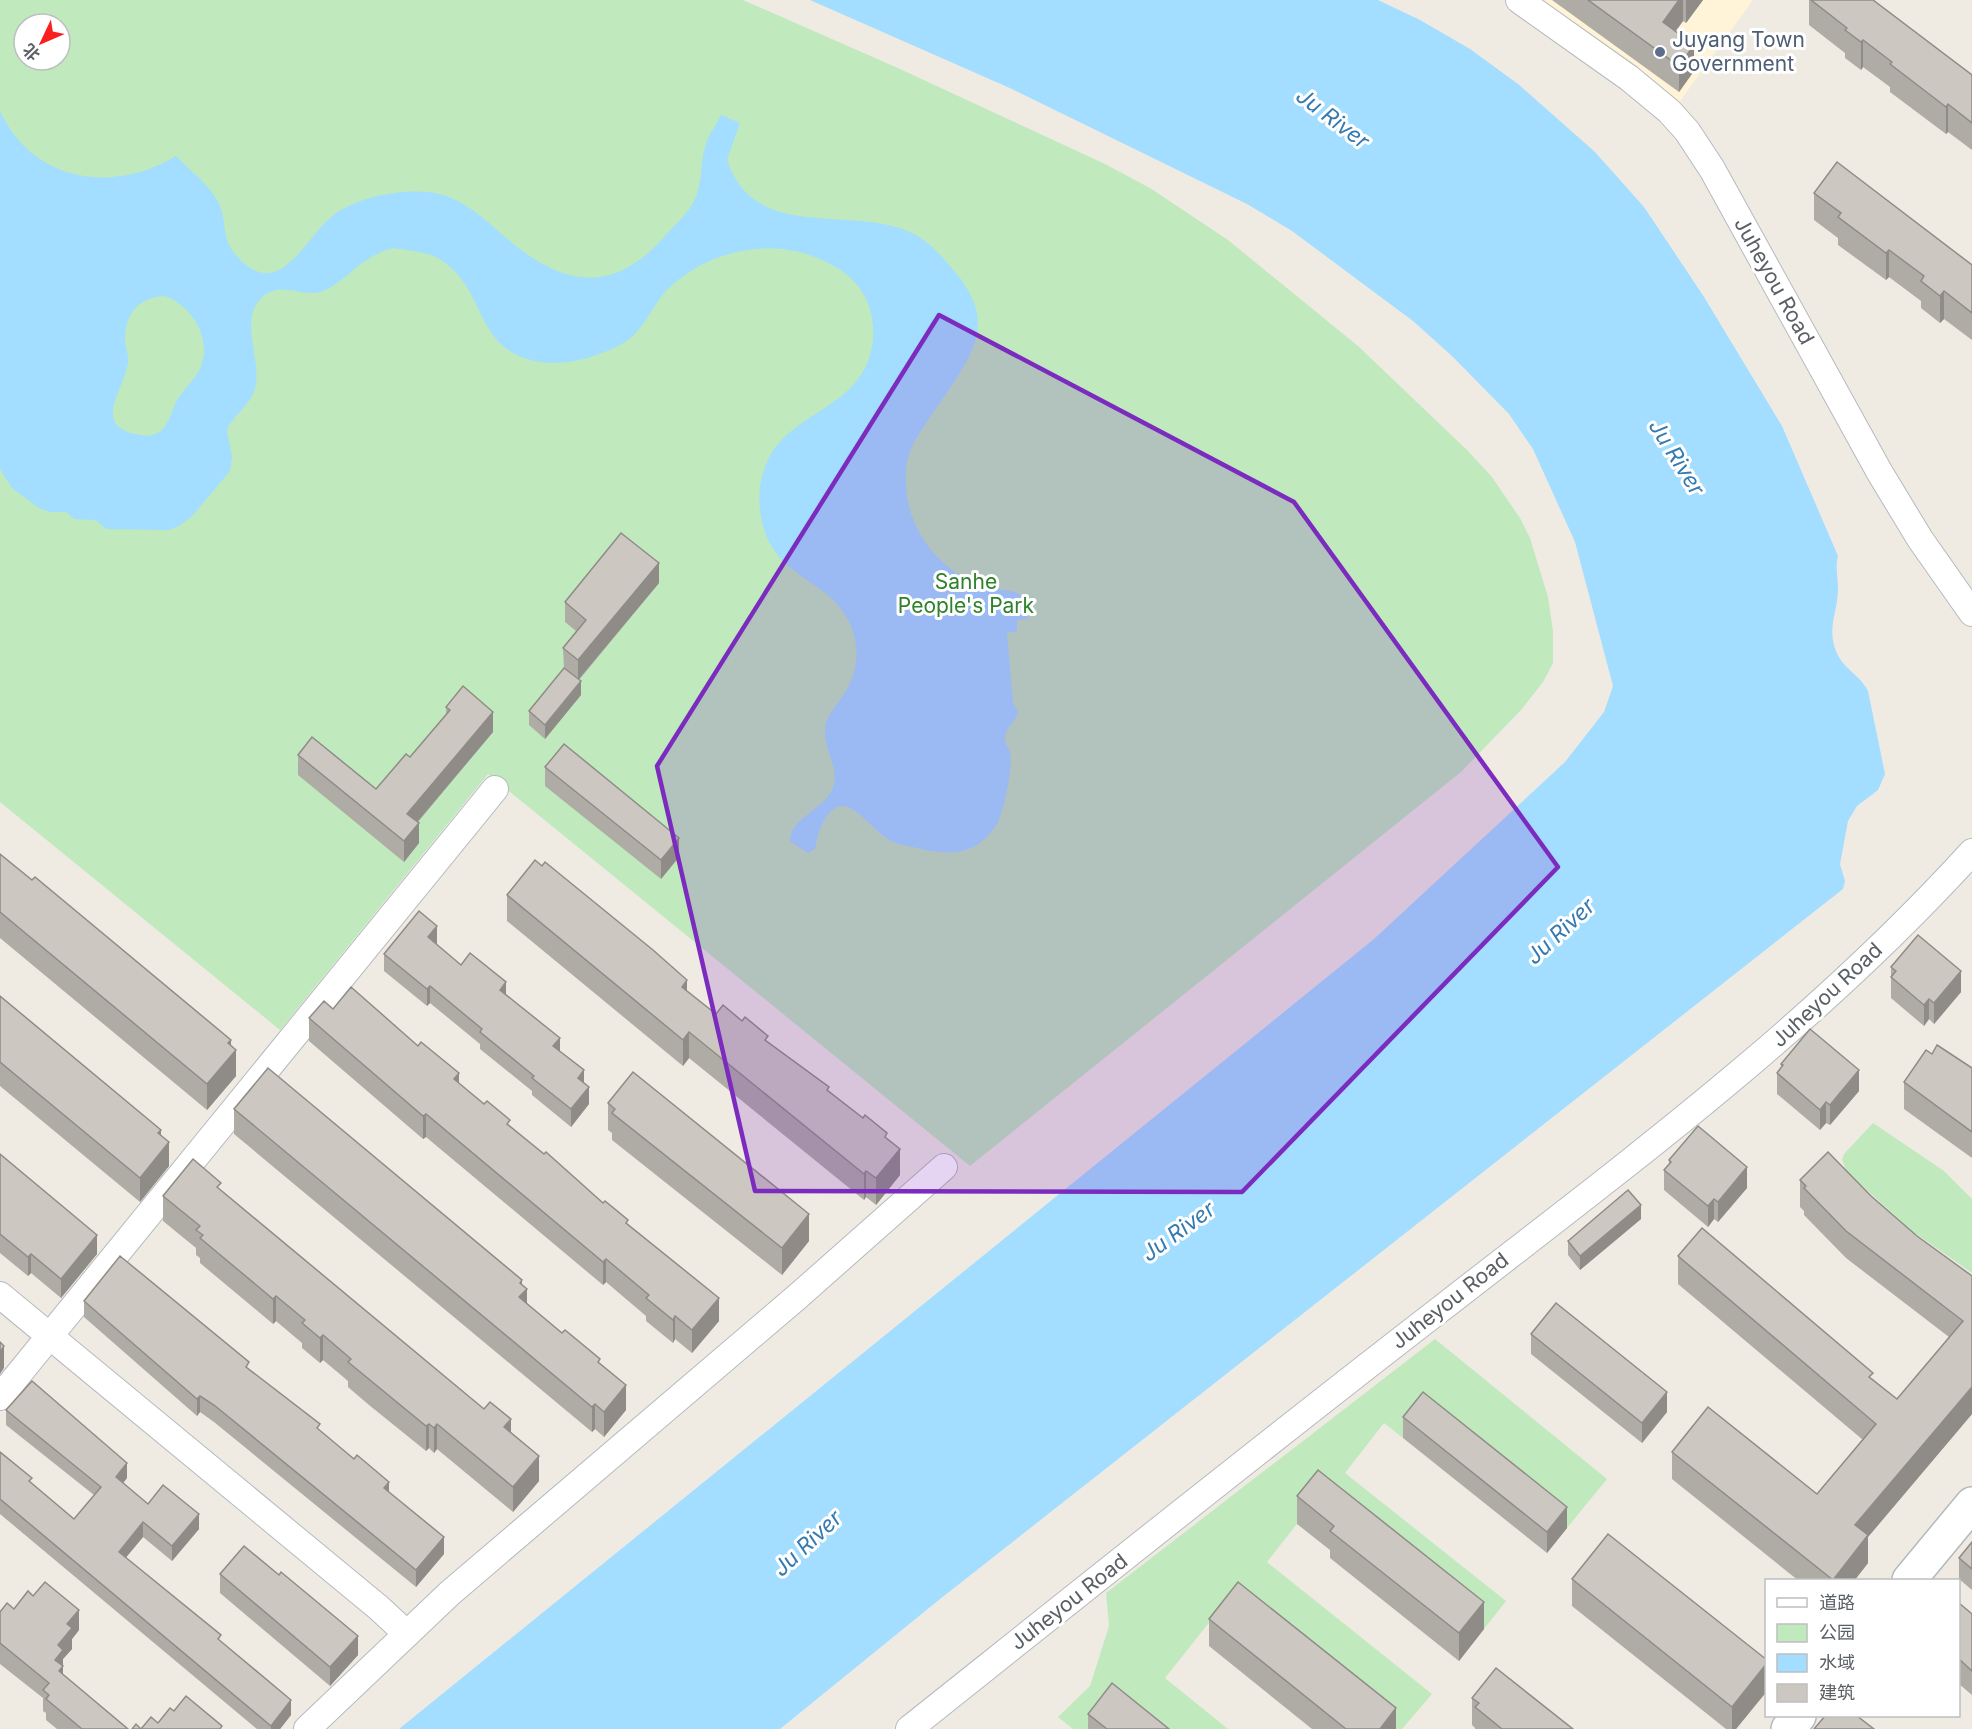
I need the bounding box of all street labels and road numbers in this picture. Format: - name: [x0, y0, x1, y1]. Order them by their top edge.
- street label: Juheyou Road: [1729, 213, 1820, 349]
- street label: Juheyou Road: [1766, 937, 1887, 1052]
- street label: Juheyou Road: [1386, 1247, 1513, 1354]
- street label: Juheyou Road: [1005, 1548, 1132, 1655]

